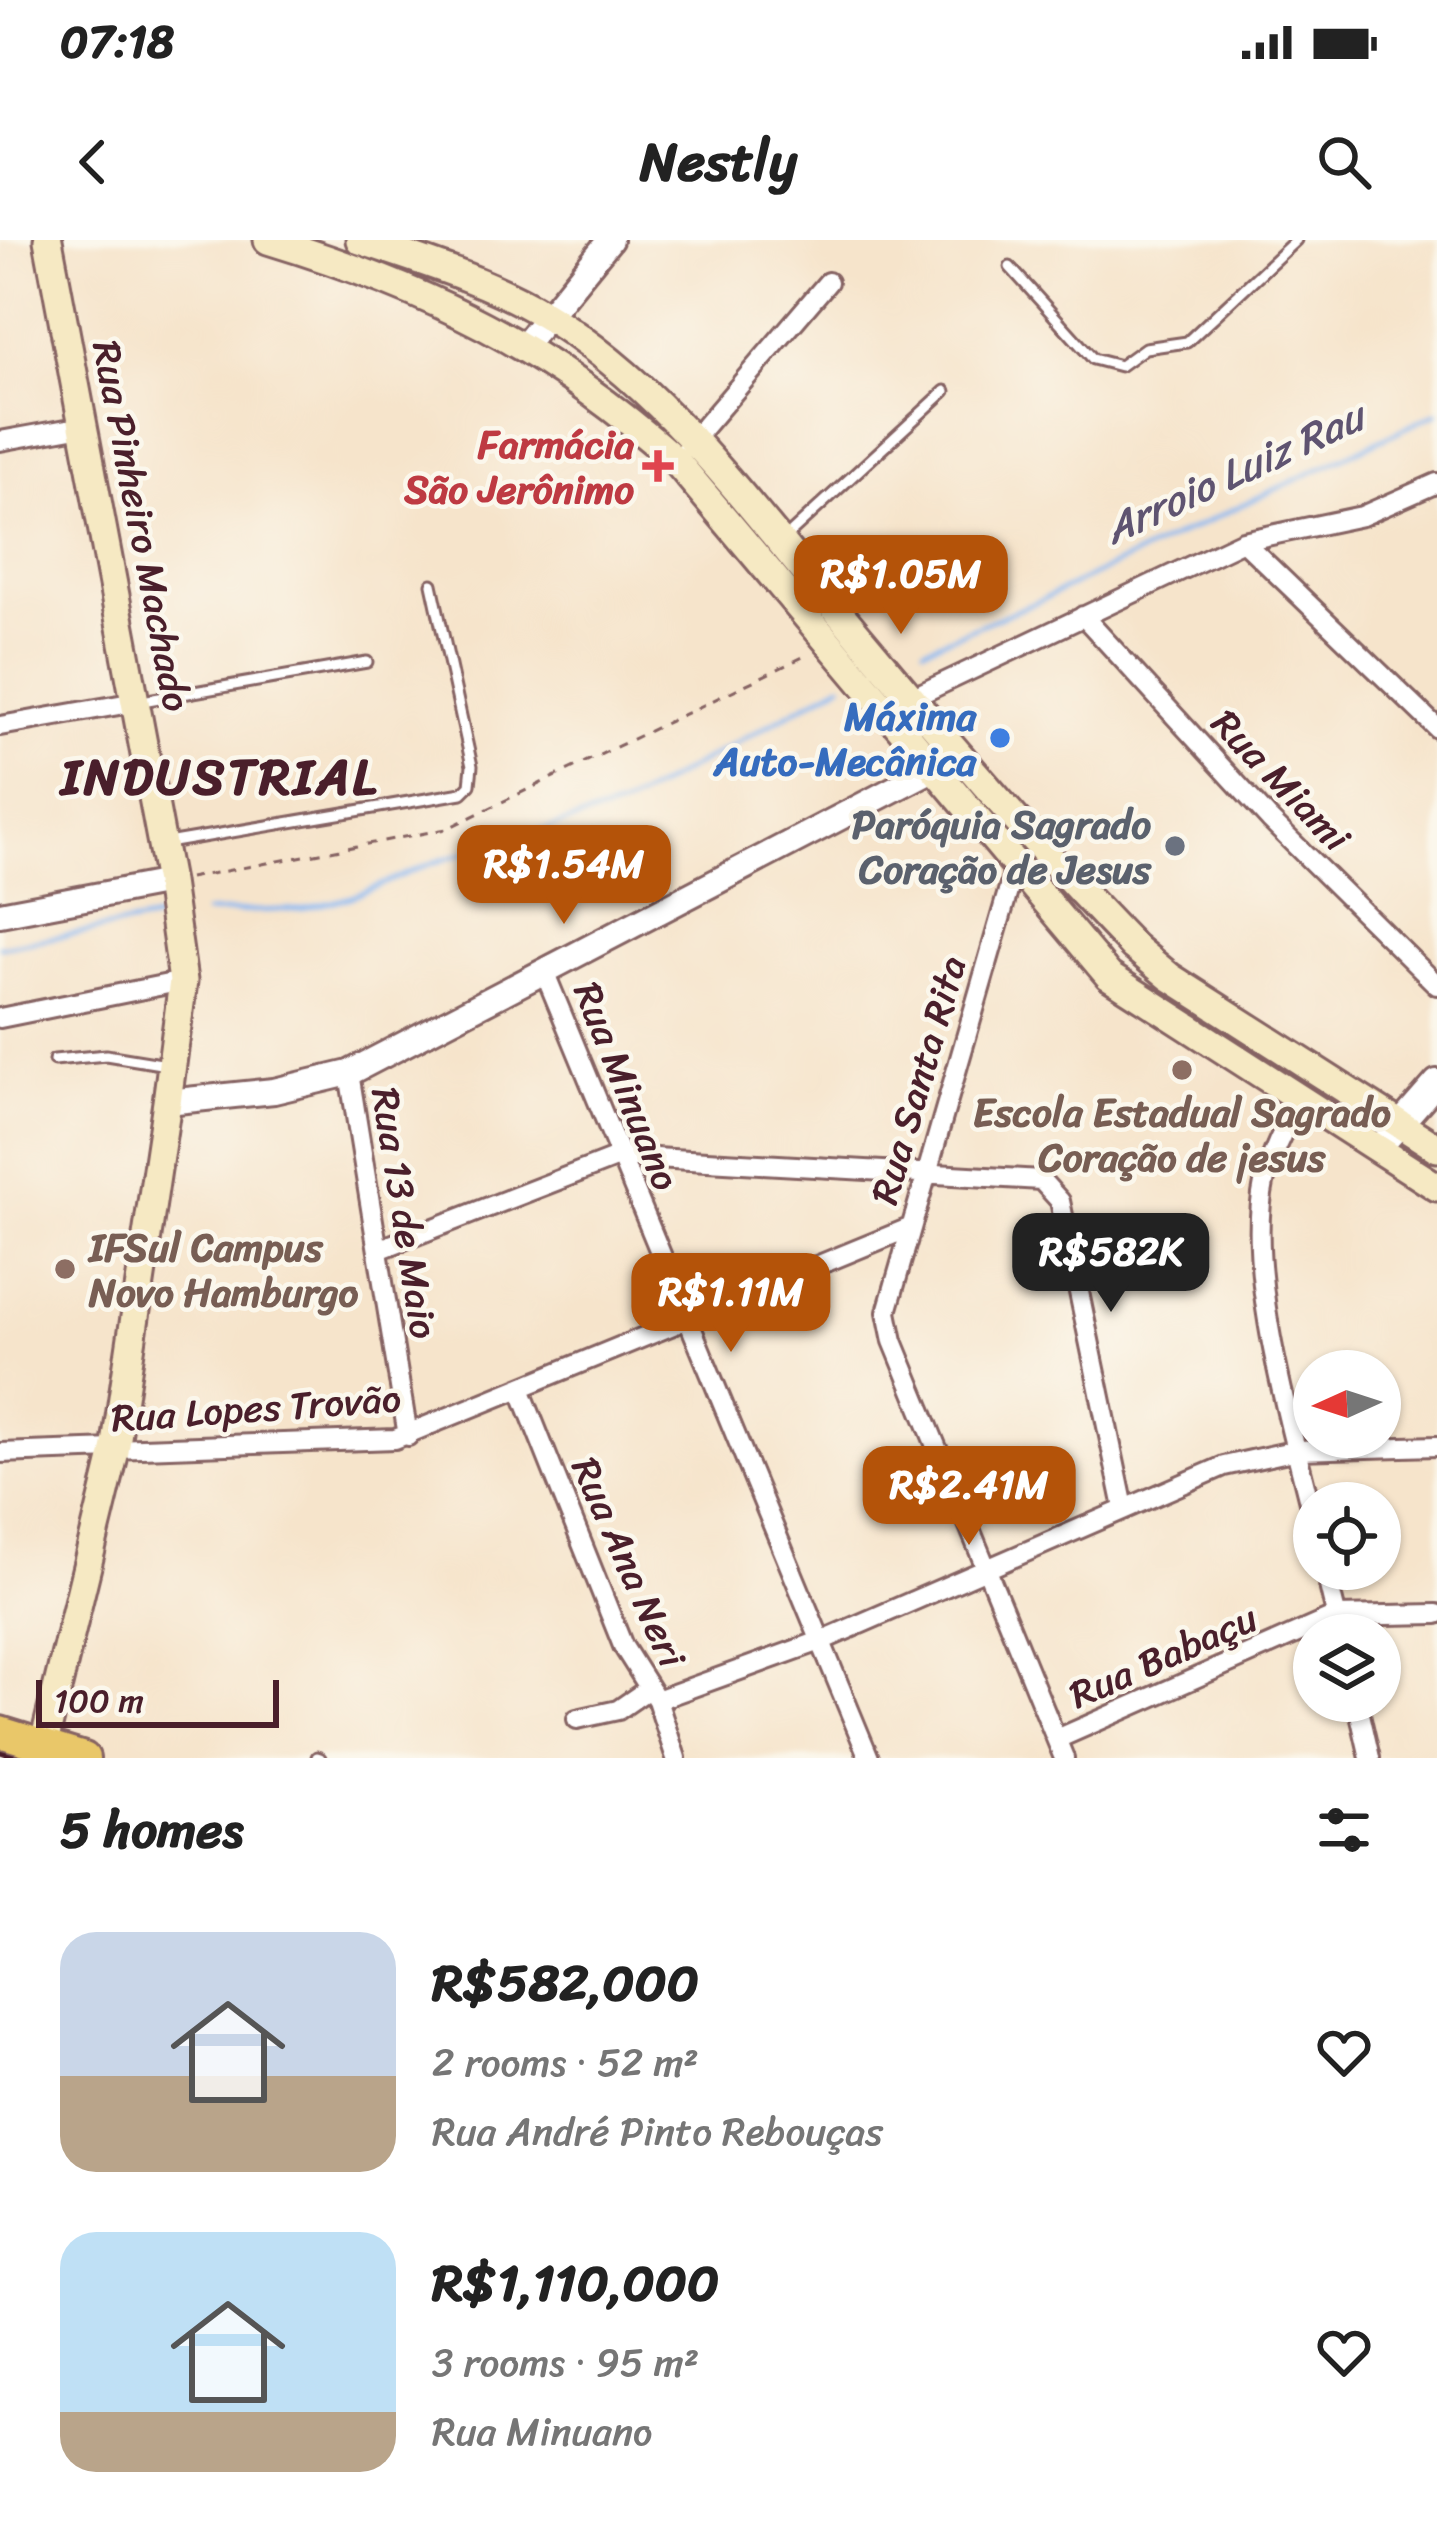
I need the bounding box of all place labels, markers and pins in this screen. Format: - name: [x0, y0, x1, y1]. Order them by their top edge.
- place label: Farmácia São Jerônimo: [403, 410, 634, 524]
- marker: Farmácia São Jerônimo: [645, 453, 671, 479]
- pin: R$1.05M: [790, 535, 1012, 637]
- place label: Máxima Auto-Mecânica: [712, 682, 977, 796]
- marker: Máxima Auto-Mecânica: [987, 725, 1013, 751]
- place label: Paróquia Sagrado Coração de Jesus: [852, 790, 1152, 904]
- pin: R$1.54M: [453, 825, 675, 927]
- marker: Paróquia Sagrado Coração de Jesus: [1162, 833, 1188, 859]
- marker: Escola Estadual Sagrado Coração de jesus: [1169, 1057, 1195, 1083]
- place label: Escola Estadual Sagrado Coração de jesus: [973, 1078, 1391, 1192]
- place label: IFSul Campus Novo Hamburgo: [87, 1213, 358, 1327]
- pin: R$582K: [1013, 1213, 1209, 1315]
- pin: R$1.11M: [620, 1253, 842, 1355]
- marker: IFSul Campus Novo Hamburgo: [52, 1256, 78, 1282]
- pin: R$2.41M: [858, 1446, 1080, 1548]

